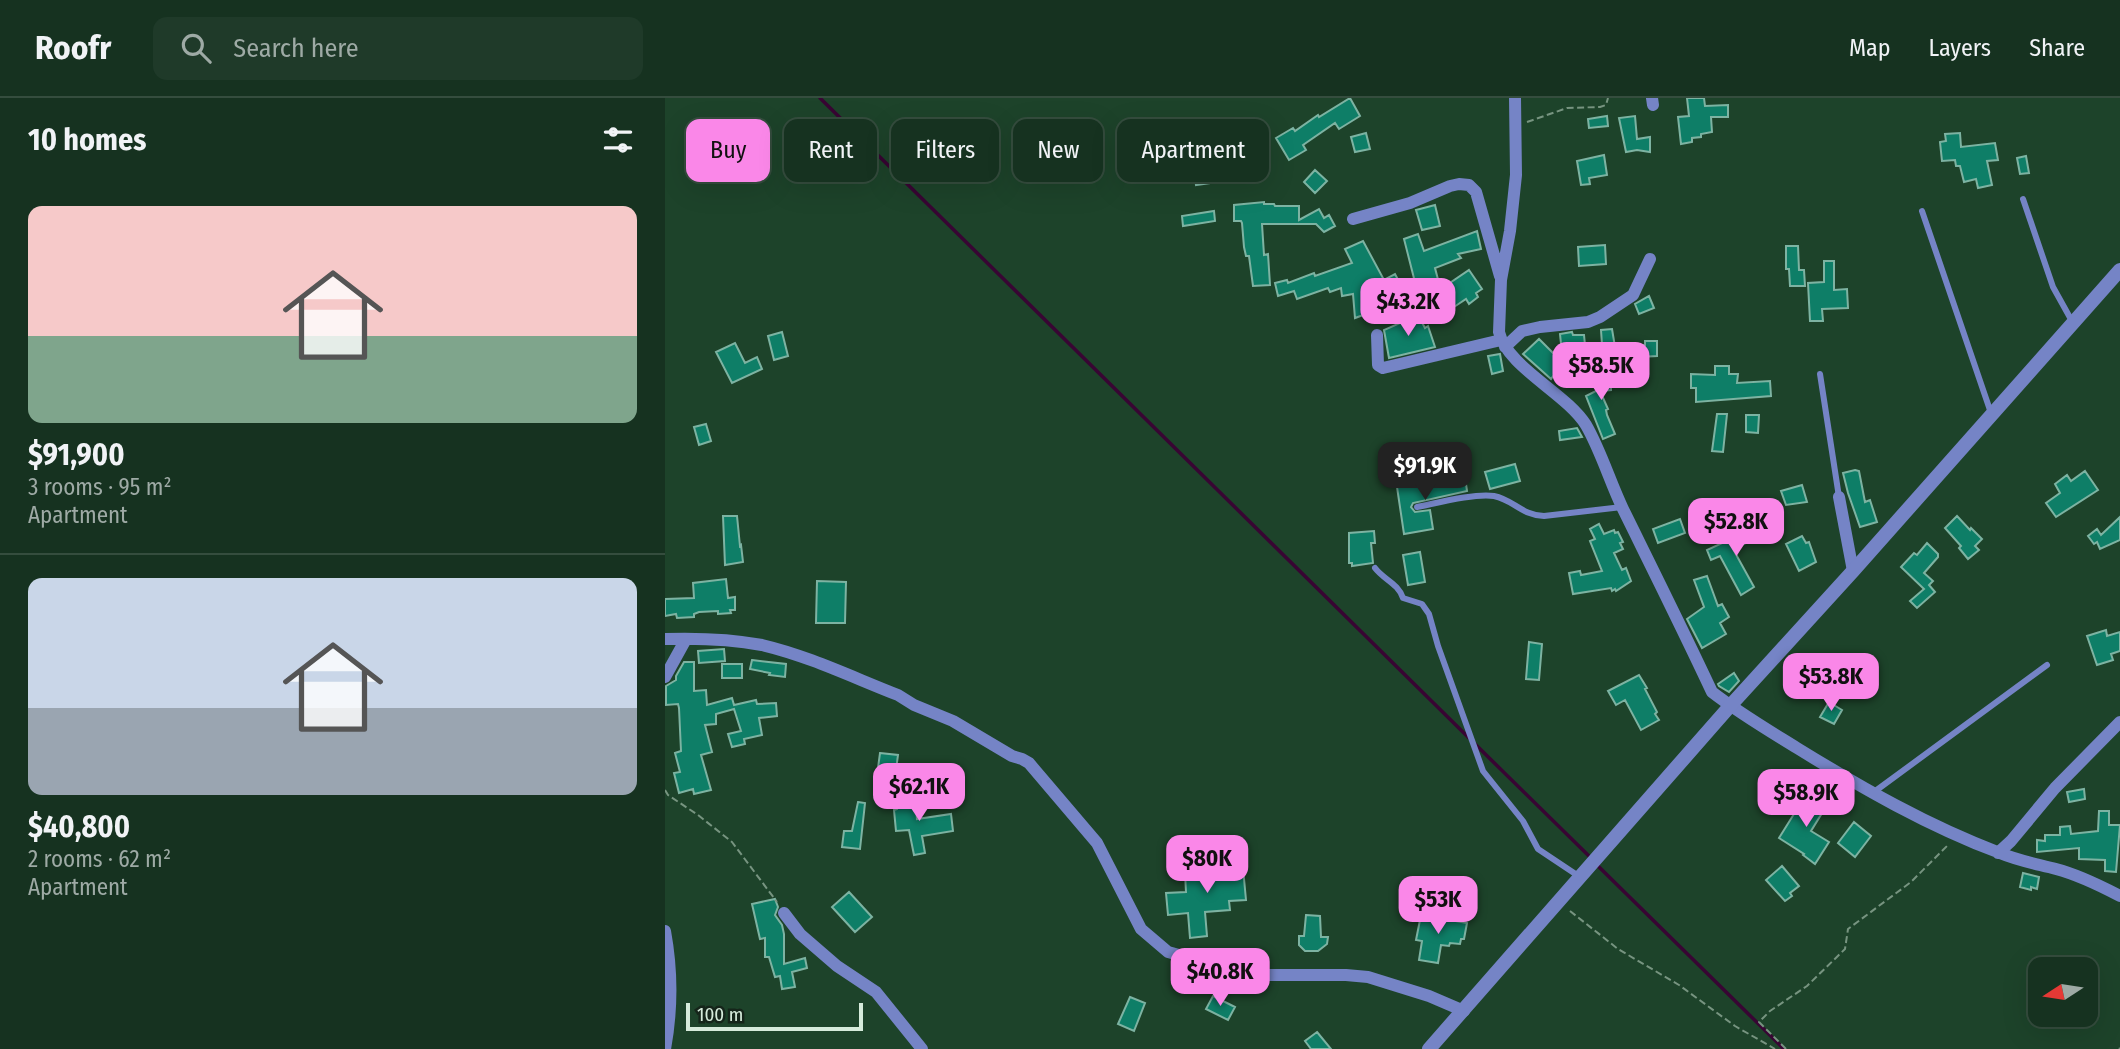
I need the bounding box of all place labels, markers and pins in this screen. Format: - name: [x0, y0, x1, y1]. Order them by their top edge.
- pin: $43.2K: [1351, 278, 1465, 338]
- pin: $58.5K: [1544, 342, 1658, 402]
- pin: $91.9K: [1368, 442, 1482, 502]
- pin: $52.8K: [1679, 498, 1793, 558]
- pin: $53.8K: [1774, 654, 1888, 713]
- pin: $62.1K: [862, 764, 976, 823]
- pin: $58.9K: [1749, 770, 1863, 829]
- pin: $80K: [1166, 836, 1248, 895]
- pin: $53K: [1397, 876, 1479, 936]
- pin: $40.8K: [1163, 948, 1277, 1008]

